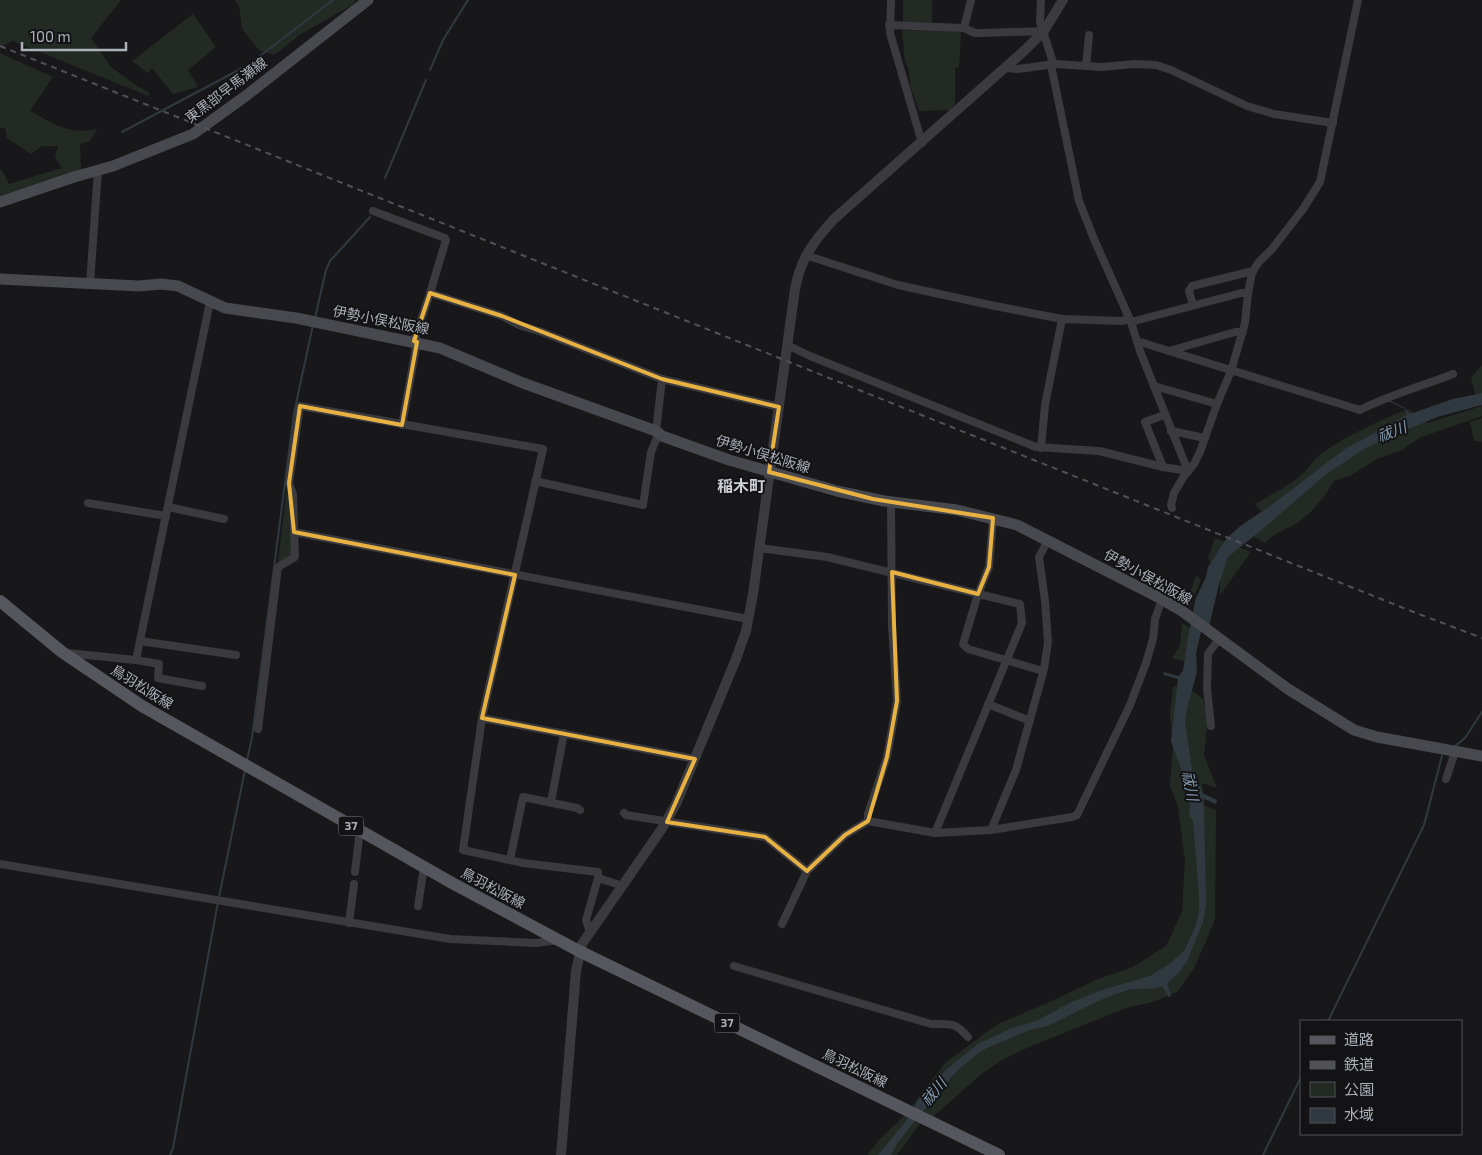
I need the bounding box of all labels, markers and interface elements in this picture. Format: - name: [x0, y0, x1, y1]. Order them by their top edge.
- scale bar: [22, 20, 126, 52]
- text: 100 m: [30, 27, 71, 45]
- street label: 東黒部早馬瀬線: [181, 53, 270, 126]
- street label: 伊勢小俣松阪線: [331, 302, 431, 337]
- water label: 祓川: [1374, 417, 1411, 445]
- street label: 伊勢小俣松阪線: [714, 431, 812, 476]
- district label: 稲木町: [717, 476, 765, 495]
- street label: 伊勢小俣松阪線: [1101, 545, 1195, 608]
- street label: 鳥羽松阪線: [108, 661, 176, 712]
- water label: 祓川: [1179, 769, 1203, 804]
- road number: 37: [338, 816, 364, 836]
- street label: 鳥羽松阪線: [458, 864, 528, 911]
- road number: 37: [714, 1014, 740, 1032]
- legend: [1300, 1020, 1462, 1135]
- text: 道路: [1344, 1030, 1374, 1048]
- street label: 鳥羽松阪線: [820, 1045, 890, 1091]
- text: 鉄道: [1344, 1055, 1374, 1073]
- water label: 祓川: [917, 1073, 951, 1109]
- text: 公園: [1344, 1080, 1374, 1098]
- text: 水域: [1344, 1105, 1374, 1123]

